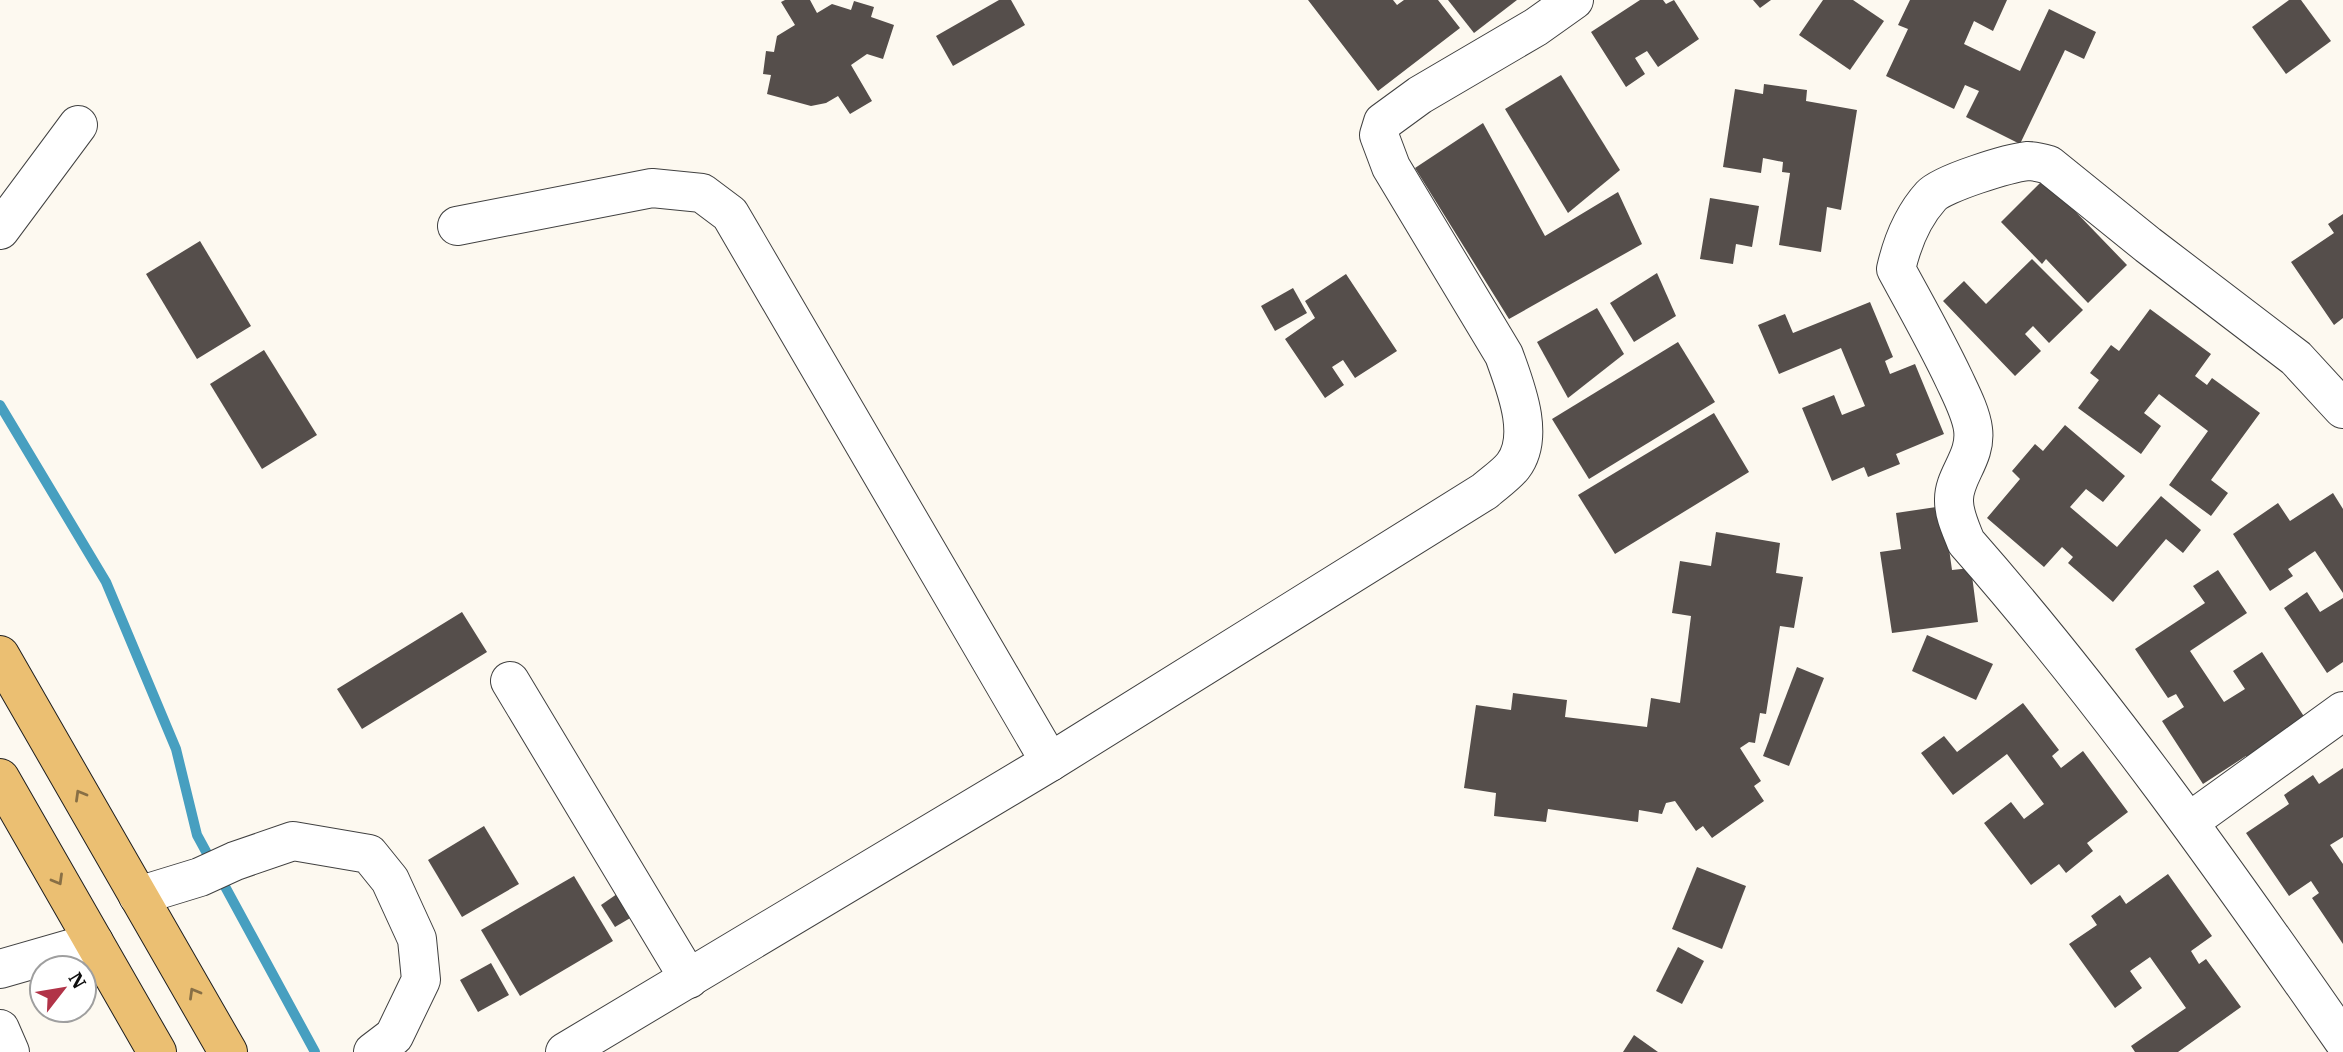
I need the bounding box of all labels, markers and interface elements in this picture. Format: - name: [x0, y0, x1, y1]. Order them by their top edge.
- one-way arrow: [76, 790, 89, 803]
- one-way arrow: [50, 873, 63, 885]
- north arrow: [28, 954, 98, 1024]
- text: N: [63, 968, 92, 993]
- one-way arrow: [189, 987, 202, 1000]

